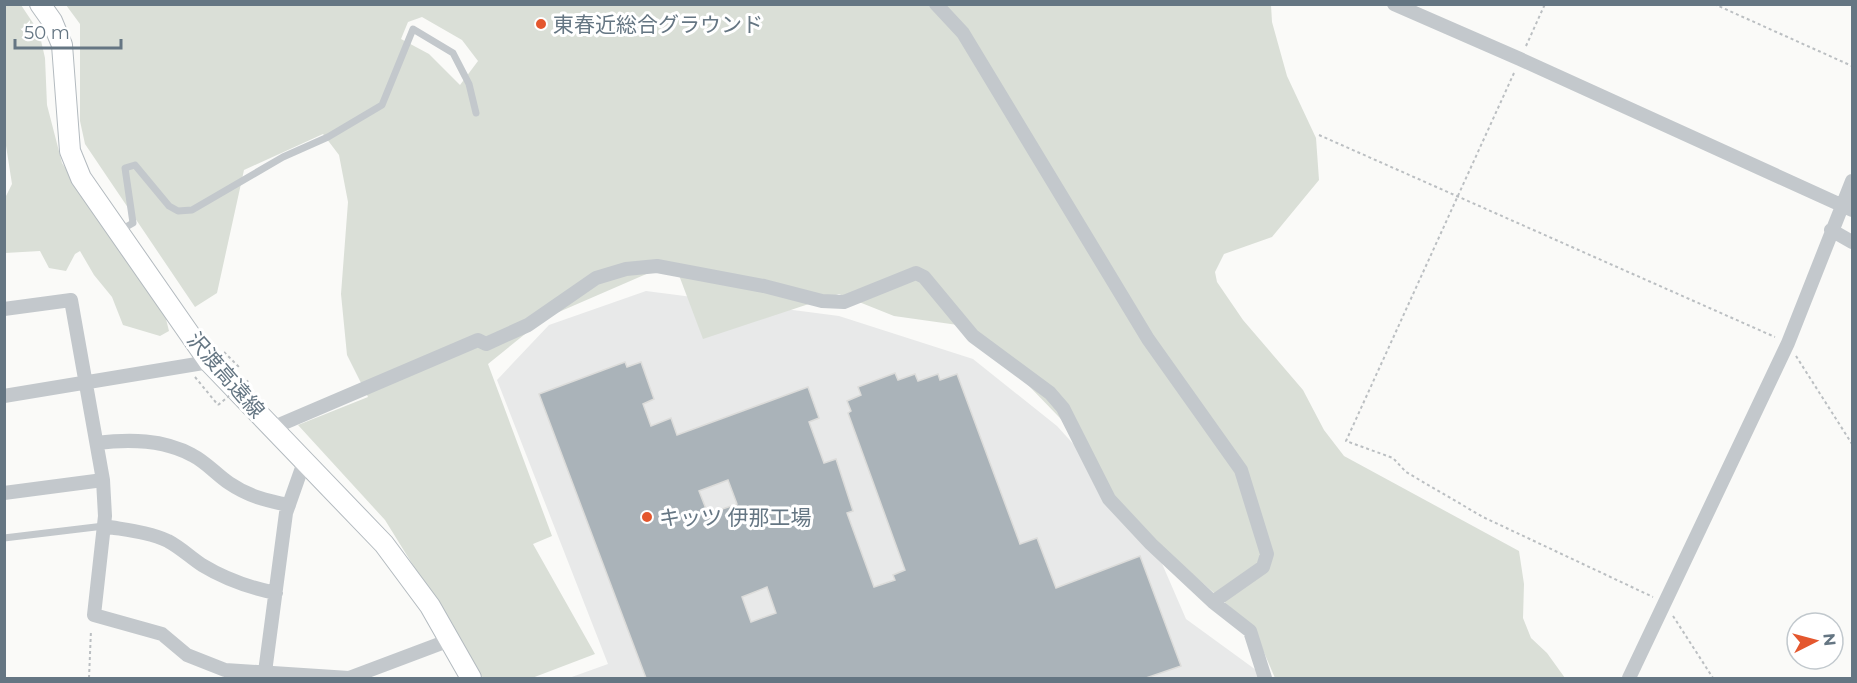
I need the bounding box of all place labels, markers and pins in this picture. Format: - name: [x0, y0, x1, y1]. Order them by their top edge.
- place label: 東春近総合グラウンド: [553, 12, 763, 37]
- marker: 東春近総合グラウンド: [534, 17, 548, 31]
- place label: キッツ 伊那工場: [659, 505, 812, 530]
- marker: キッツ 伊那工場: [640, 510, 654, 524]

